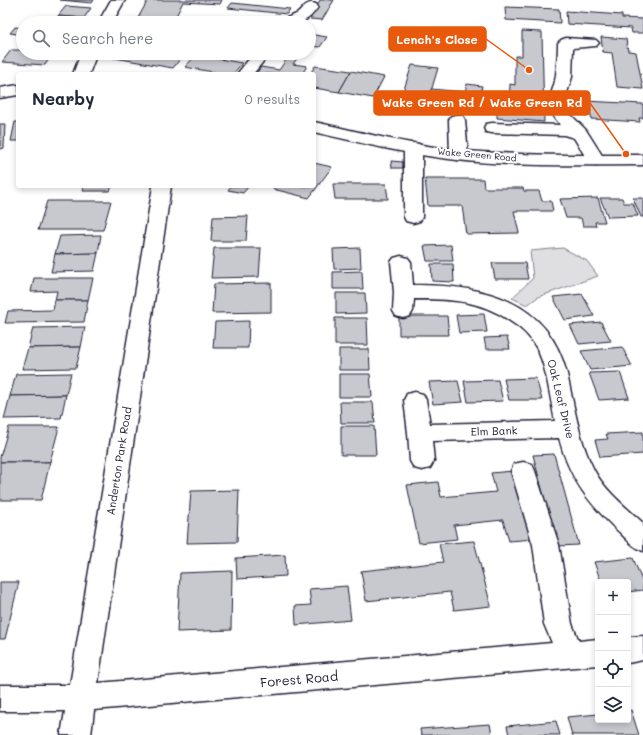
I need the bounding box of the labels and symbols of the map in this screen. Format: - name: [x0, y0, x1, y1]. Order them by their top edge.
- callout: Lench's Close: [389, 27, 486, 51]
- text: Lench's Close: [396, 31, 478, 47]
- callout: Wake Green Rd / Wake Green Rd: [374, 91, 590, 115]
- text: Wake Green Rd / Wake Green Rd: [382, 94, 583, 110]
- street label: Wake Green Road: [437, 146, 517, 163]
- street label: Oak Leaf Drive: [544, 358, 579, 440]
- street label: Anderton Park Road: [103, 405, 135, 516]
- street label: Elm Bank: [470, 422, 518, 439]
- street label: Forest Road: [259, 667, 339, 690]

